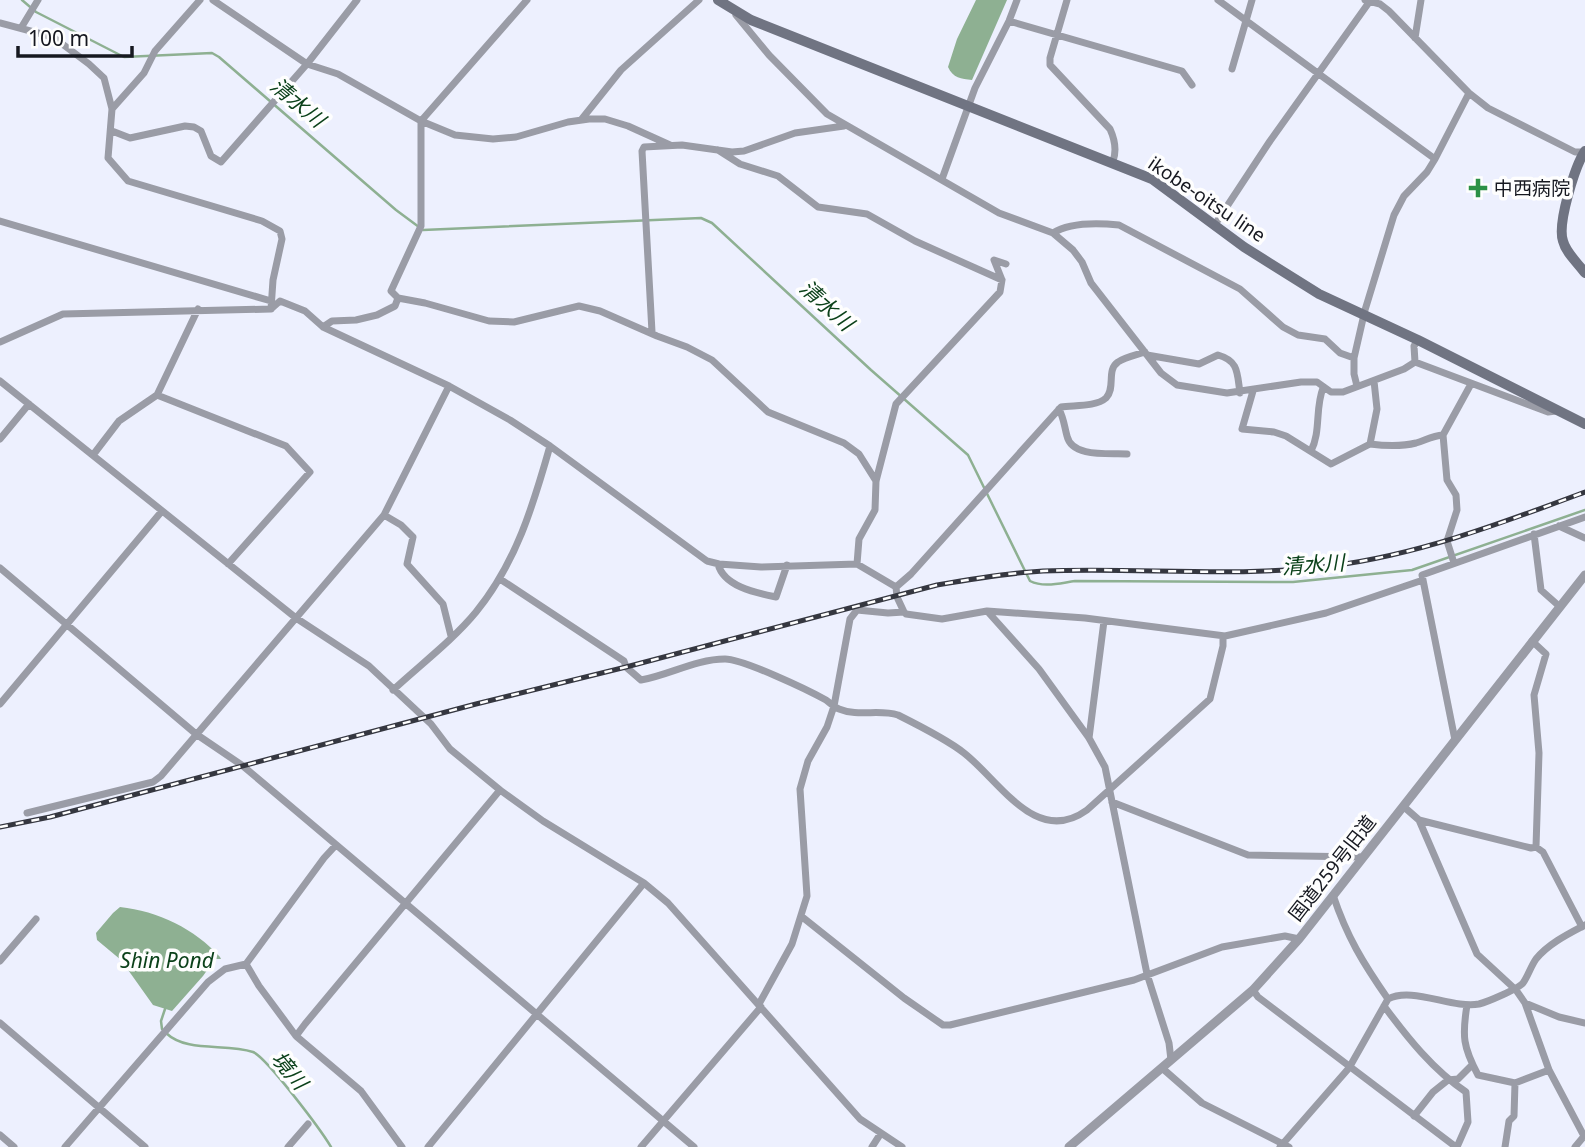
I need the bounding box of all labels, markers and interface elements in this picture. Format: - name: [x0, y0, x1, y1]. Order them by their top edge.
- scale bar: [18, 14, 131, 58]
- text: 100 m: [28, 24, 89, 52]
- water label: 清水川: [265, 71, 333, 134]
- street label: ikobe-oitsu line: [1143, 150, 1271, 248]
- place label: 中西病院: [1494, 175, 1570, 201]
- marker: 中西病院: [1468, 178, 1488, 198]
- water label: 清水川: [794, 274, 861, 338]
- water label: 清水川: [1281, 548, 1347, 580]
- street label: 国道259号旧道: [1282, 810, 1382, 926]
- water label: Shin Pond: [120, 946, 215, 974]
- water label: 境川: [266, 1045, 316, 1097]

